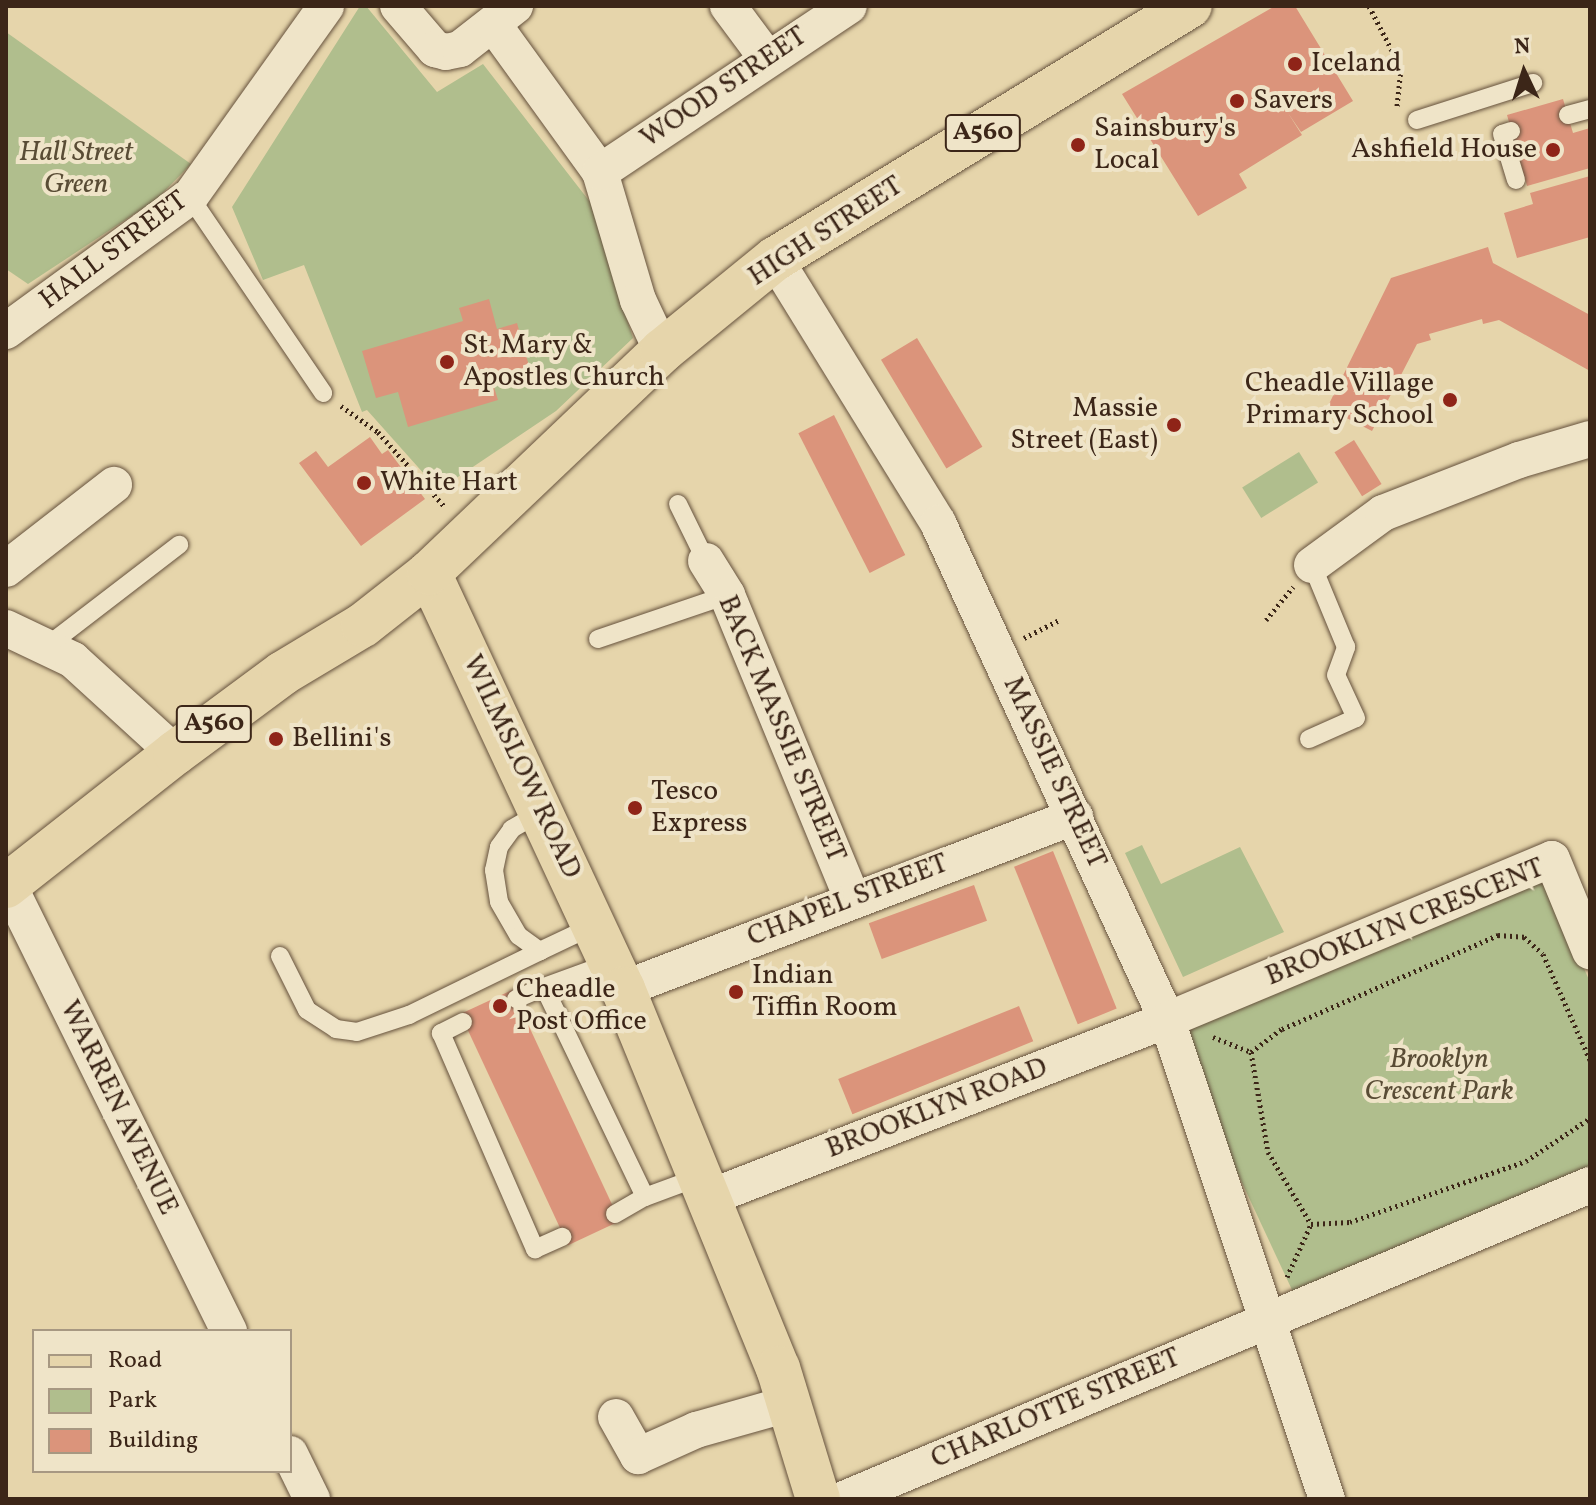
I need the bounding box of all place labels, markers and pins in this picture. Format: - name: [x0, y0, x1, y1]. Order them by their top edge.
- place label: Iceland: [1311, 47, 1402, 81]
- marker: Iceland: [1286, 55, 1304, 73]
- place label: Savers: [1253, 84, 1333, 118]
- marker: Savers: [1228, 92, 1246, 110]
- place label: Sainsbury's Local: [1094, 112, 1236, 178]
- place label: Ashfield House: [1351, 133, 1537, 167]
- marker: Sainsbury's Local: [1069, 136, 1087, 154]
- marker: Ashfield House: [1544, 141, 1562, 159]
- place label: St. Mary & Apostles Church: [463, 329, 665, 395]
- marker: St. Mary & Apostles Church: [438, 353, 456, 371]
- place label: Cheadle Village Primary School: [1244, 367, 1434, 433]
- marker: Cheadle Village Primary School: [1441, 391, 1459, 409]
- place label: Massie Street (East): [1010, 392, 1158, 458]
- marker: Massie Street (East): [1165, 416, 1183, 434]
- place label: White Hart: [380, 466, 518, 500]
- marker: White Hart: [355, 474, 373, 492]
- place label: Bellini's: [292, 722, 391, 756]
- marker: Bellini's: [267, 730, 285, 748]
- place label: Tesco Express: [651, 775, 747, 841]
- marker: Tesco Express: [626, 799, 644, 817]
- place label: Indian Tiffin Room: [752, 959, 897, 1025]
- place label: Cheadle Post Office: [516, 973, 647, 1039]
- marker: Indian Tiffin Room: [727, 983, 745, 1001]
- marker: Cheadle Post Office: [491, 997, 509, 1015]

